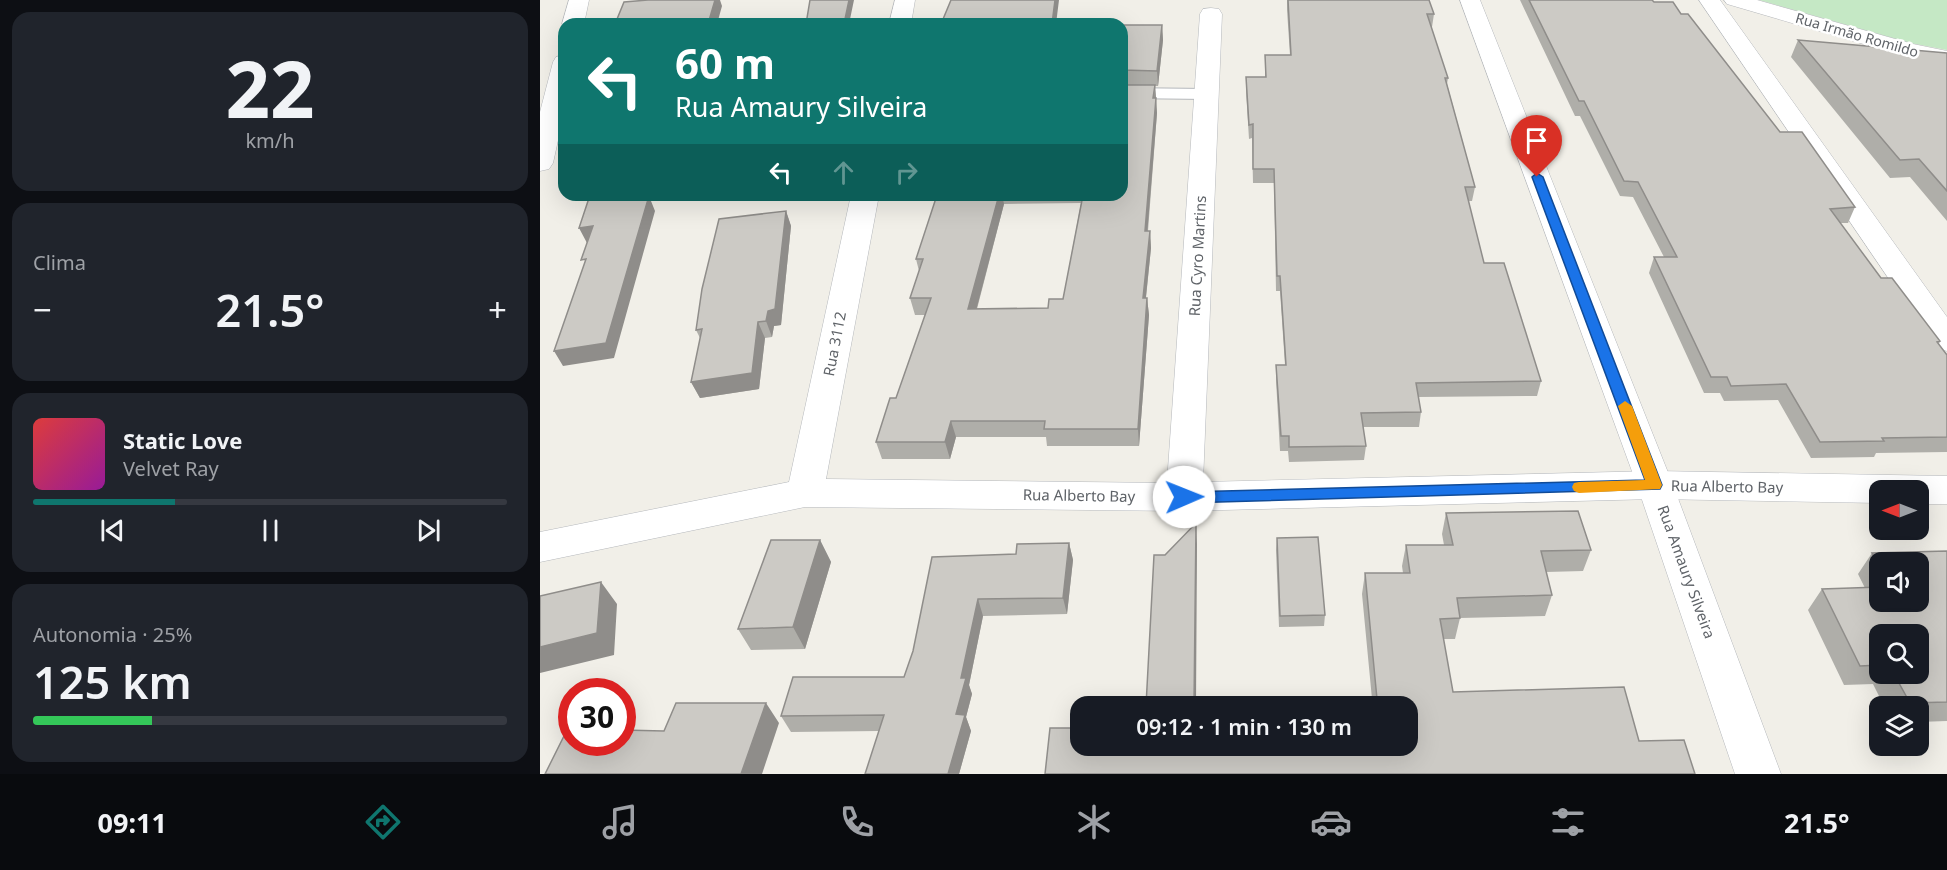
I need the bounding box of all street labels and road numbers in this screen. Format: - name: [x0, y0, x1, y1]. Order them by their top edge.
- street label: Rua Irmão Romildo: [1793, 8, 1921, 61]
- street label: Rua Cyro Martins: [1184, 195, 1210, 317]
- street label: Rua 3112: [818, 310, 850, 378]
- street label: Rua Alberto Bay: [1671, 475, 1784, 497]
- street label: Rua Alberto Bay: [1023, 484, 1136, 506]
- street label: Rua Amaury Silveira: [1654, 502, 1720, 641]

